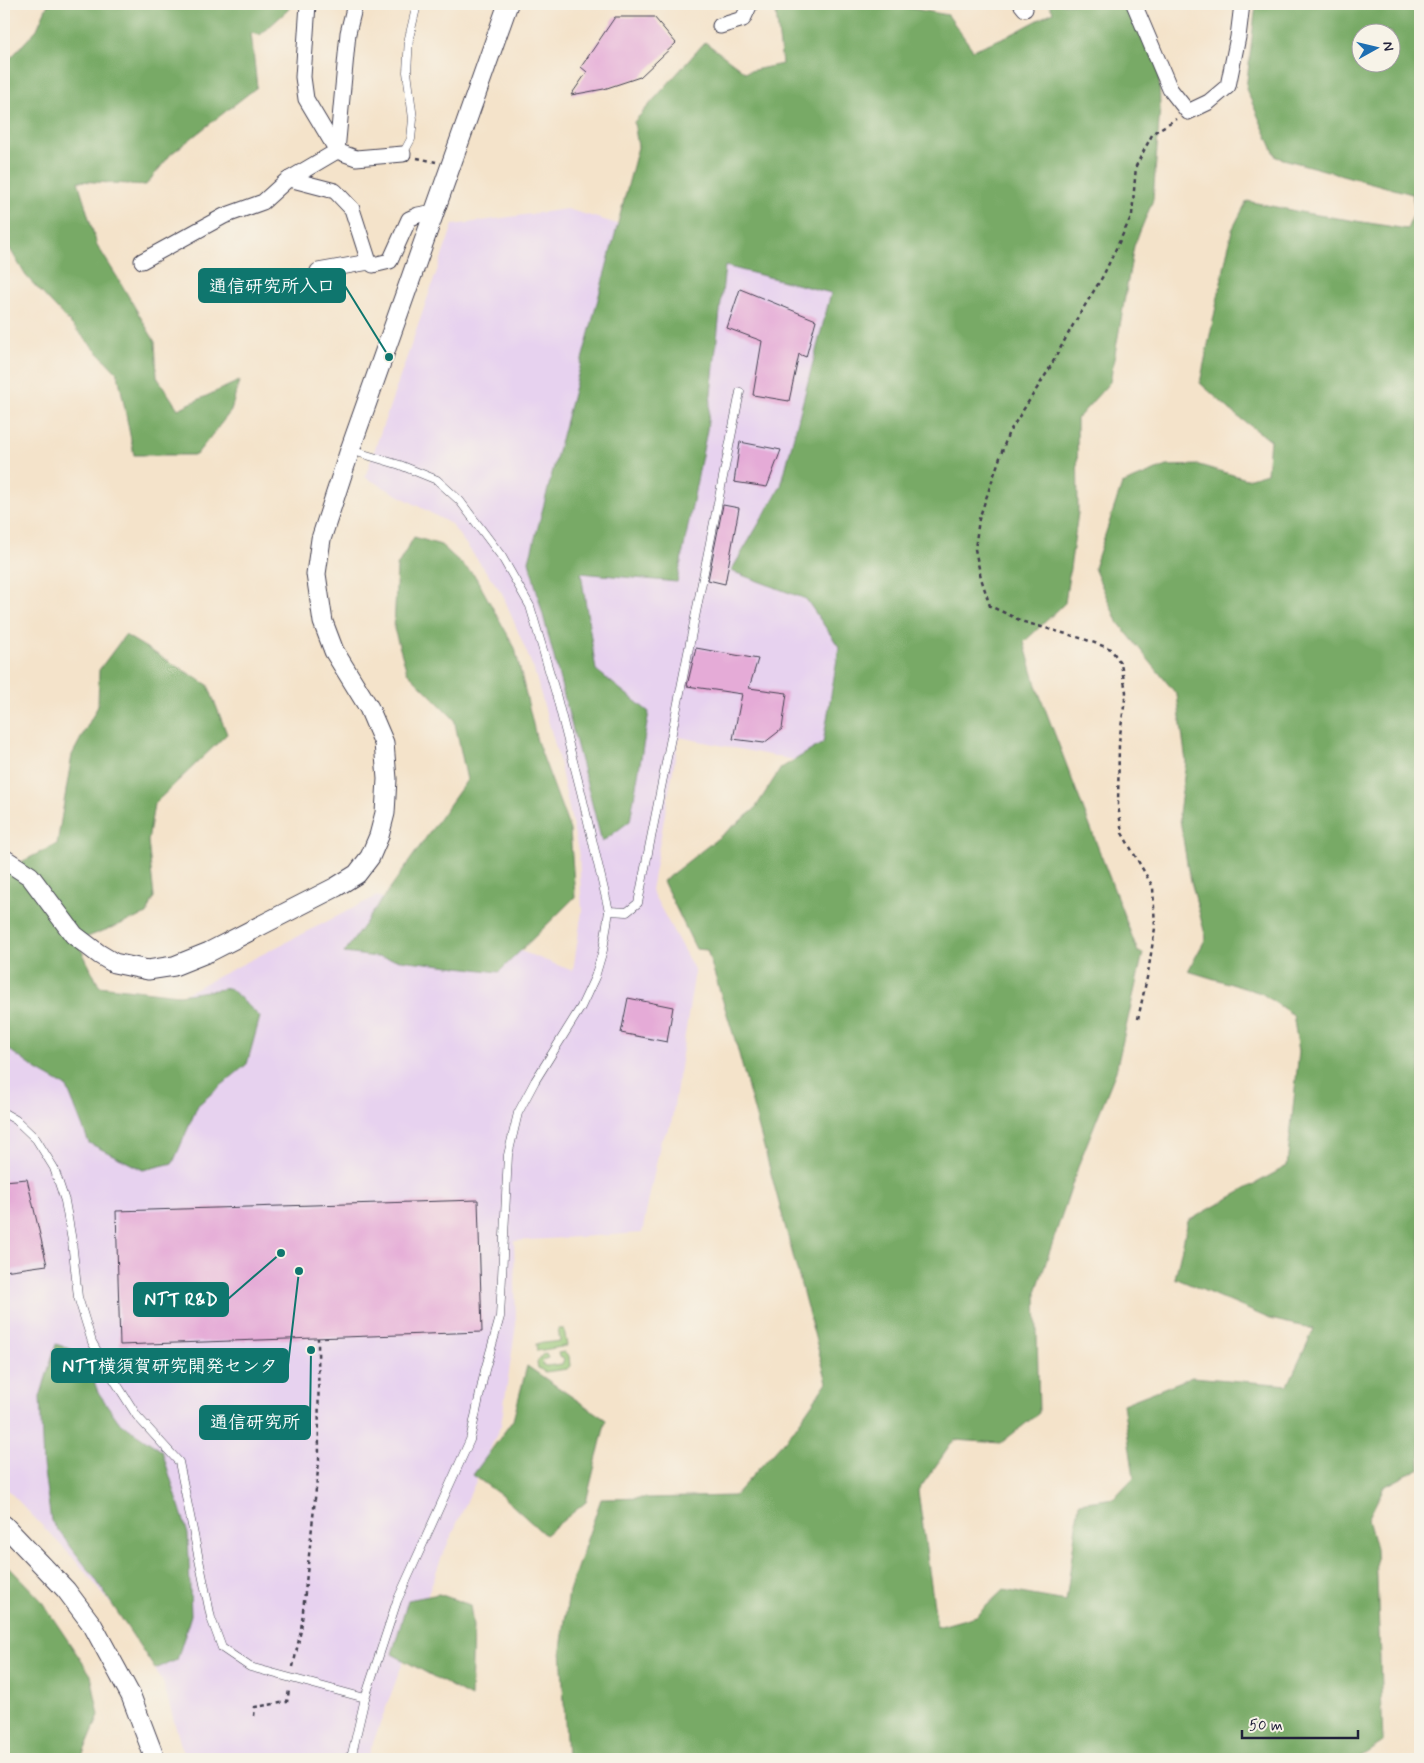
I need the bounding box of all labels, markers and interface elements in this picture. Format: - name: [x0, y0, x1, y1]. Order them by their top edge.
- north arrow: [1352, 22, 1402, 72]
- text: N: [1378, 40, 1397, 52]
- callout: 通信研究所入口: [199, 269, 345, 302]
- text: 通信研究所入口: [209, 275, 335, 299]
- callout: NTT R&D: [134, 1283, 228, 1316]
- text: NTT R&D: [144, 1288, 218, 1312]
- callout: NTT横須賀研究開発センタ: [52, 1349, 288, 1382]
- text: NTT横須賀研究開発センタ: [62, 1355, 278, 1379]
- callout: 通信研究所: [200, 1406, 310, 1439]
- text: 通信研究所: [210, 1411, 300, 1435]
- scale bar: [1242, 1708, 1358, 1740]
- text: 50 m: [1249, 1716, 1283, 1736]

